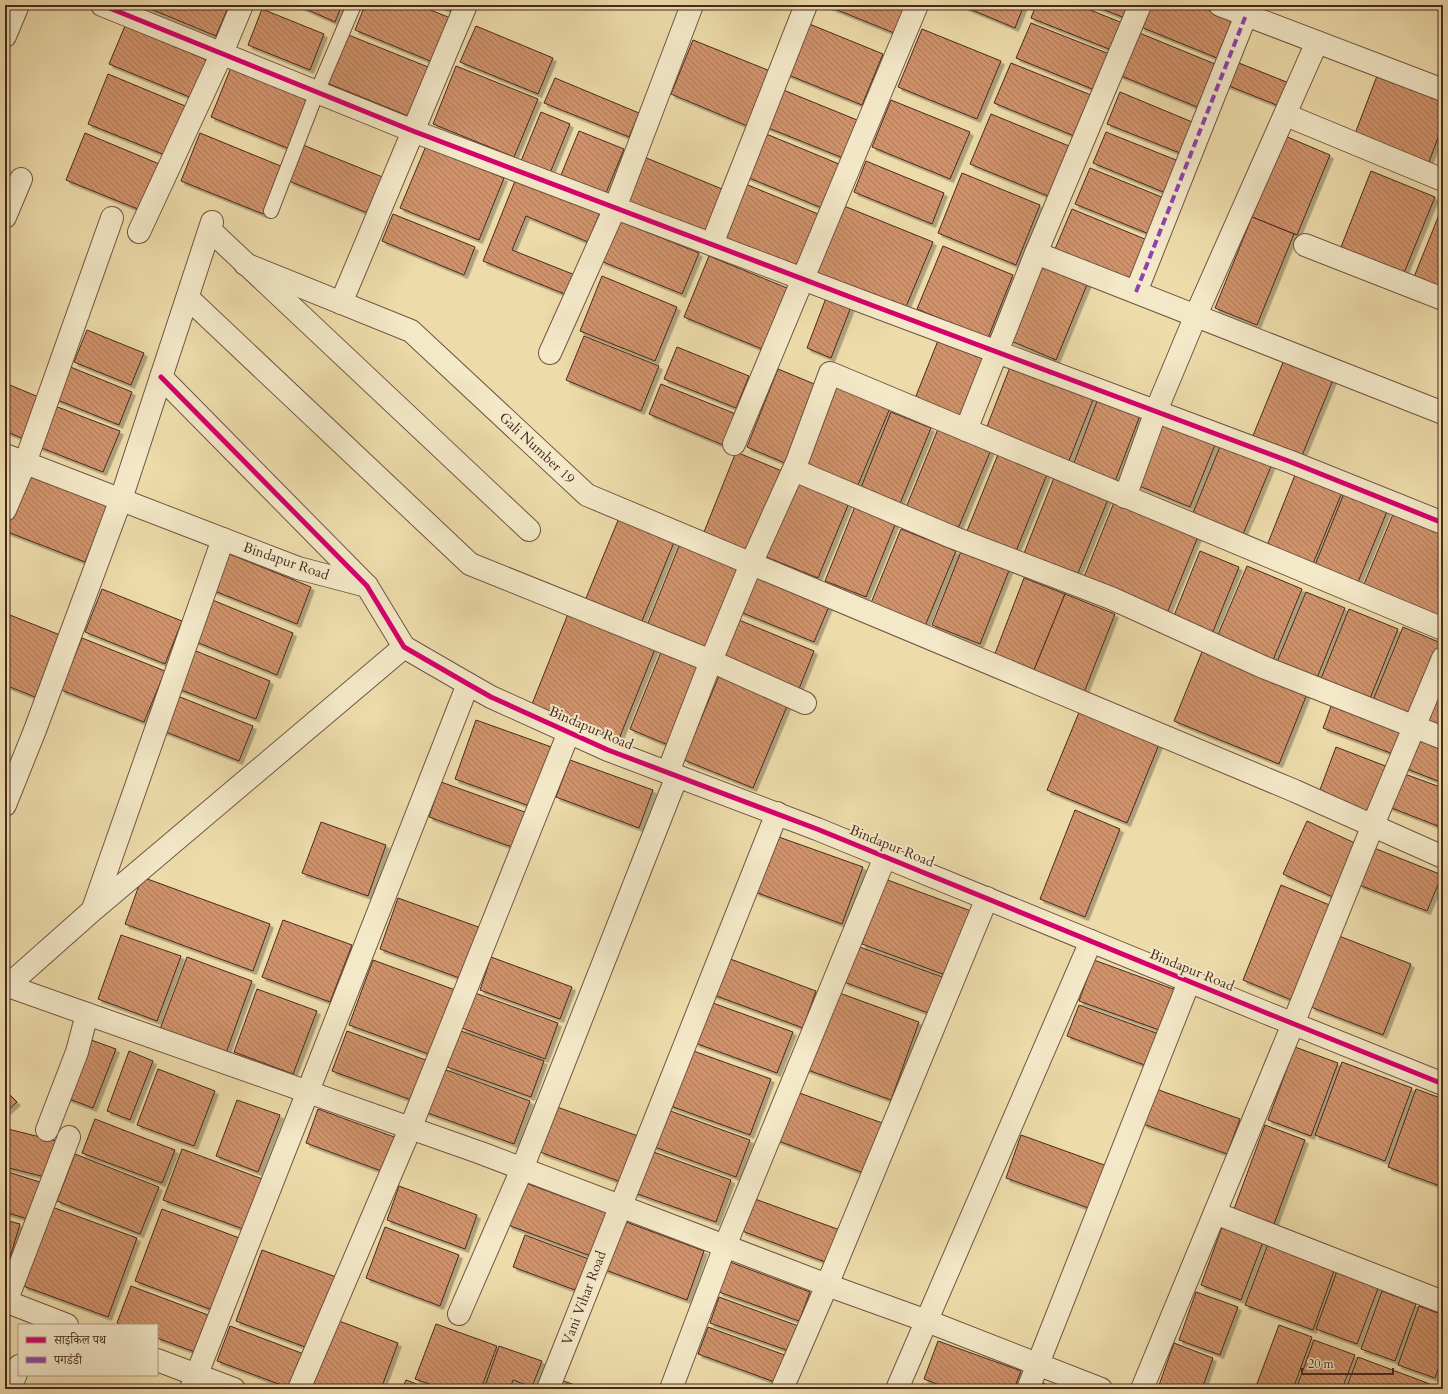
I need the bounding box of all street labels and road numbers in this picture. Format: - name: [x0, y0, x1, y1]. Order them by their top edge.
- street label: Gali Number 19: [495, 408, 579, 488]
- street label: Bindapur Road: [241, 537, 332, 585]
- street label: Bindapur Road: [546, 702, 636, 754]
- street label: Bindapur Road: [847, 820, 938, 872]
- street label: Bindapur Road: [1147, 944, 1238, 996]
- street label: Vani Vihar Road: [557, 1248, 611, 1348]

